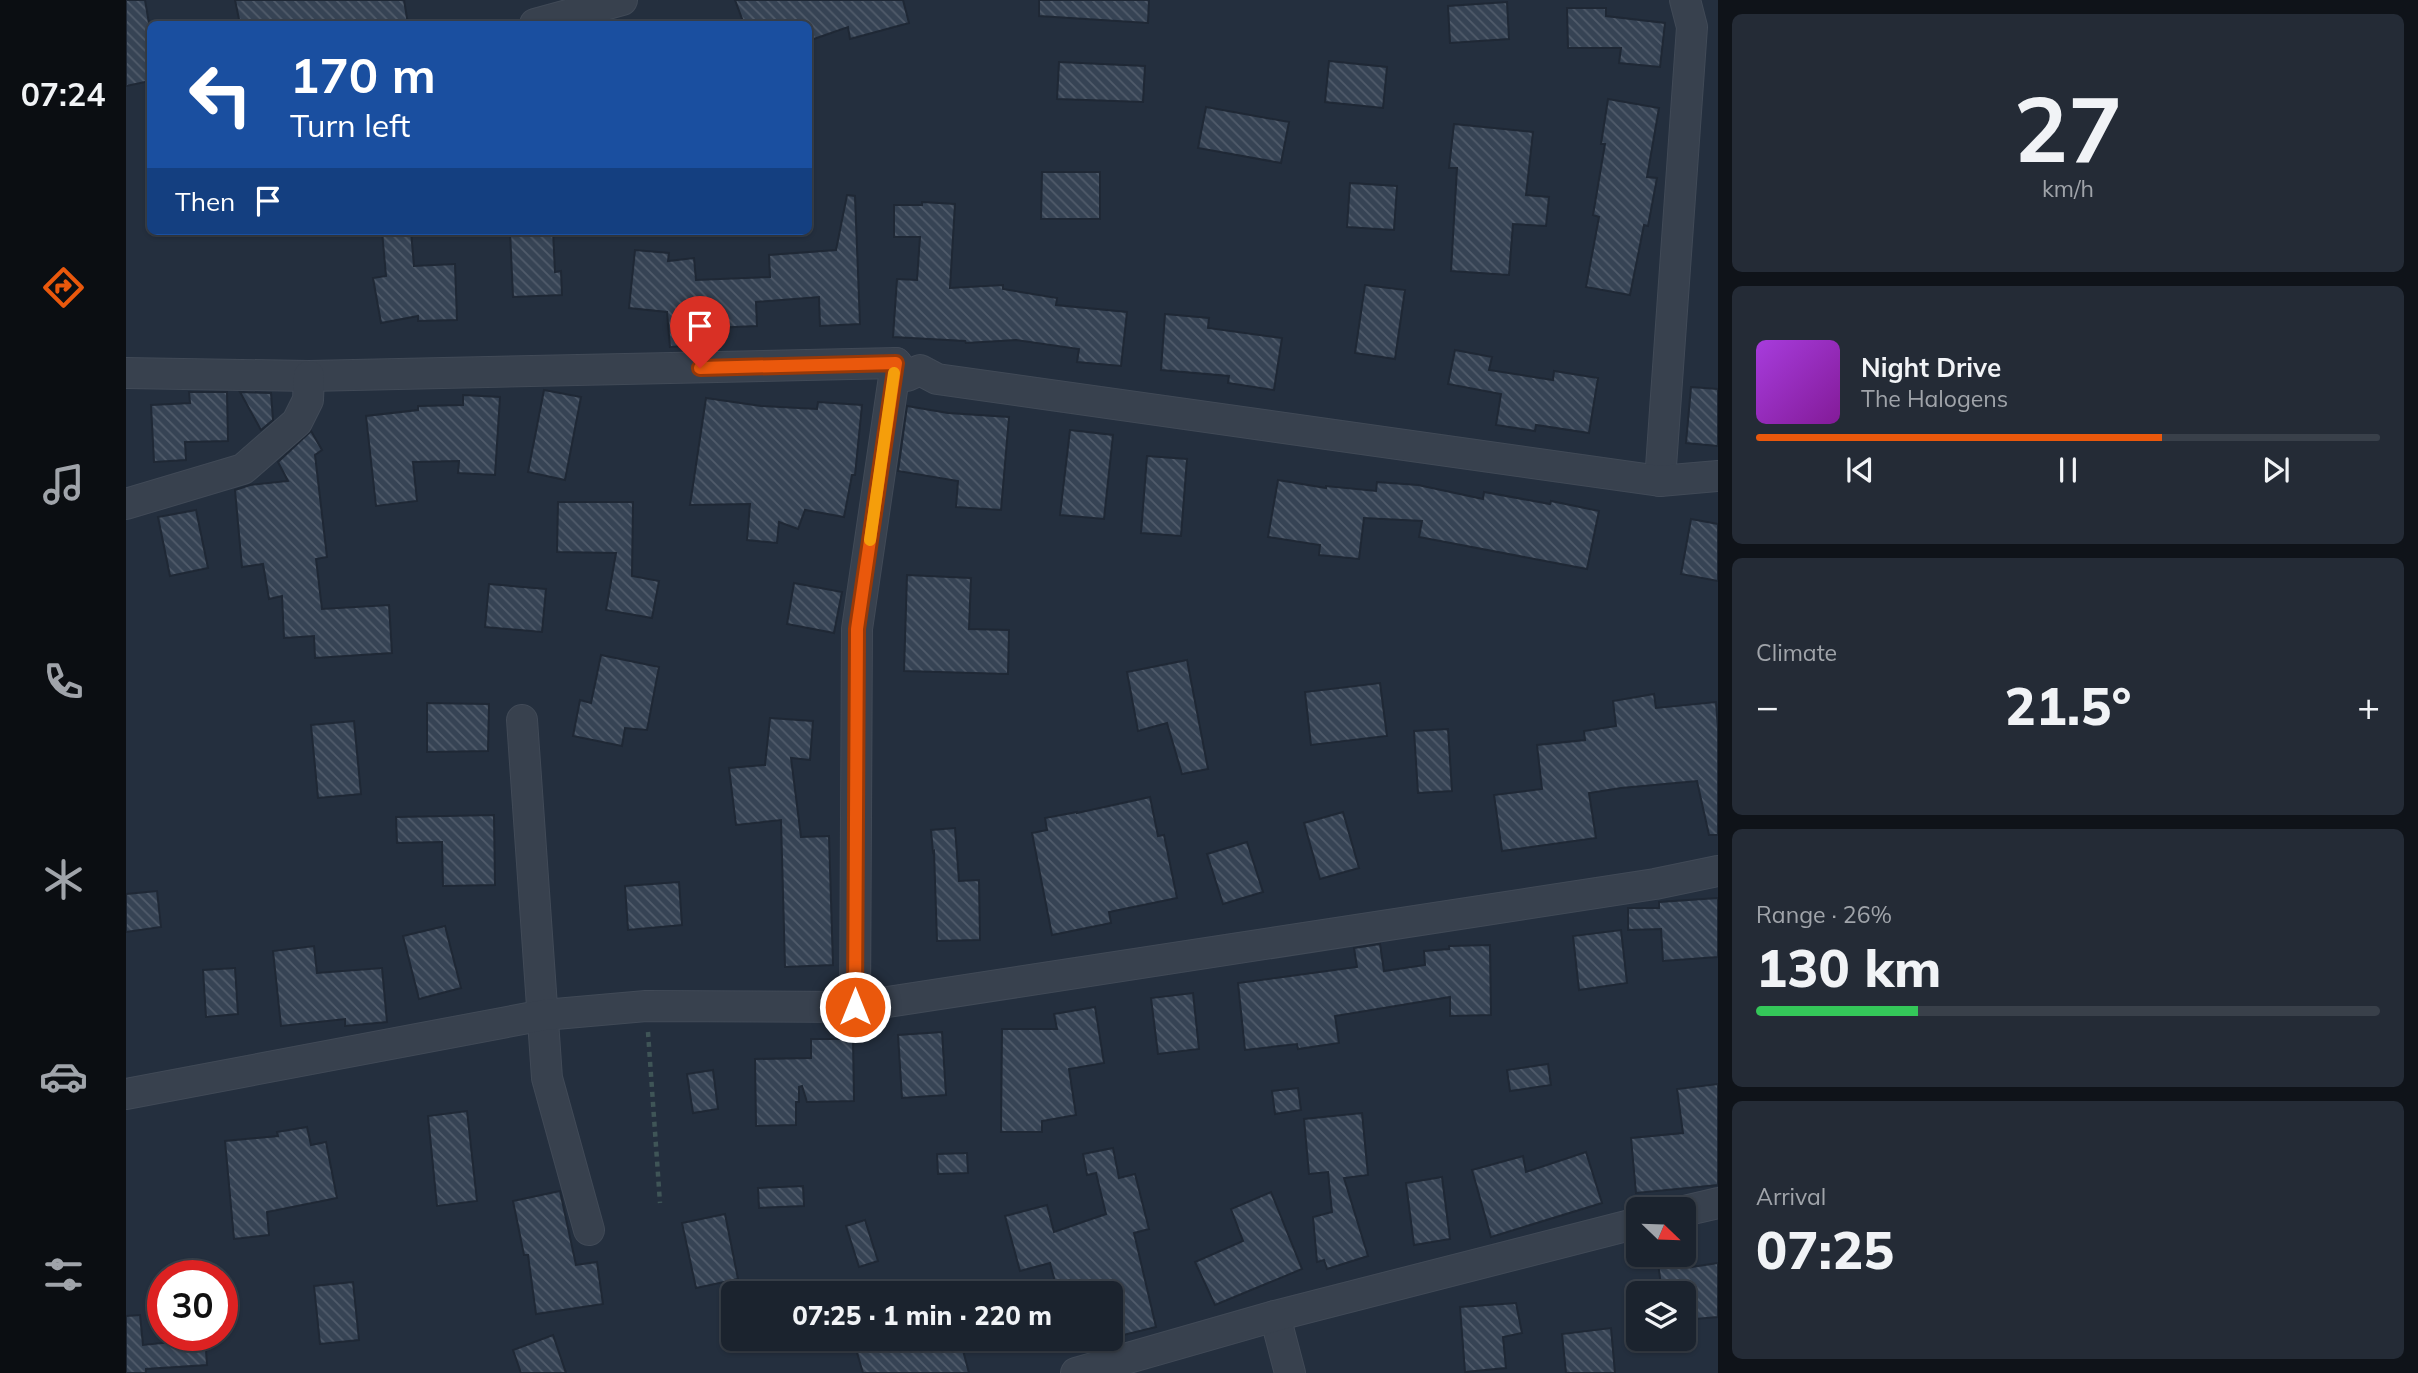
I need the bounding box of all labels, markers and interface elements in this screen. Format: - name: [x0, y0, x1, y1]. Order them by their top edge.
- text: 170 m: [290, 44, 436, 105]
- icon: left: [175, 49, 266, 140]
- text: 27: [2013, 71, 2123, 185]
- text: 07:24: [21, 74, 105, 114]
- text: Turn left: [290, 105, 410, 145]
- text: km/h: [2042, 174, 2094, 203]
- icon: arrive: [249, 182, 287, 220]
- text: Then: [175, 185, 235, 218]
- icon: directions: [39, 263, 88, 312]
- pin: [670, 296, 730, 368]
- icon: arrive: [681, 307, 719, 345]
- text: Night Drive: [1861, 351, 2001, 384]
- text: The Halogens: [1861, 384, 2008, 413]
- icon: previous: [1841, 451, 1879, 489]
- icon: pause: [2049, 451, 2087, 489]
- icon: next: [2257, 451, 2295, 489]
- icon: music: [39, 460, 88, 509]
- text: Climate: [1756, 638, 1837, 667]
- icon: phone: [39, 657, 88, 706]
- text: 21.5°: [2004, 673, 2132, 738]
- text: −: [1756, 682, 1779, 730]
- text: +: [2357, 682, 2380, 730]
- icon: climate: [39, 855, 88, 904]
- text: Range · 26%: [1756, 900, 1892, 929]
- text: 130 km: [1756, 935, 1941, 1000]
- position arrow: [818, 970, 892, 1044]
- icon: car: [39, 1052, 88, 1101]
- text: Arrival: [1756, 1182, 1826, 1211]
- north arrow: [1626, 1197, 1696, 1267]
- map controls: [1626, 1197, 1696, 1351]
- text: 07:25: [1756, 1217, 1894, 1282]
- icon: filters: [39, 1250, 88, 1299]
- speed limit sign: 30: [147, 1260, 238, 1351]
- button: layers: [1626, 1281, 1696, 1351]
- text: 07:25 · 1 min · 220 m: [792, 1299, 1052, 1332]

